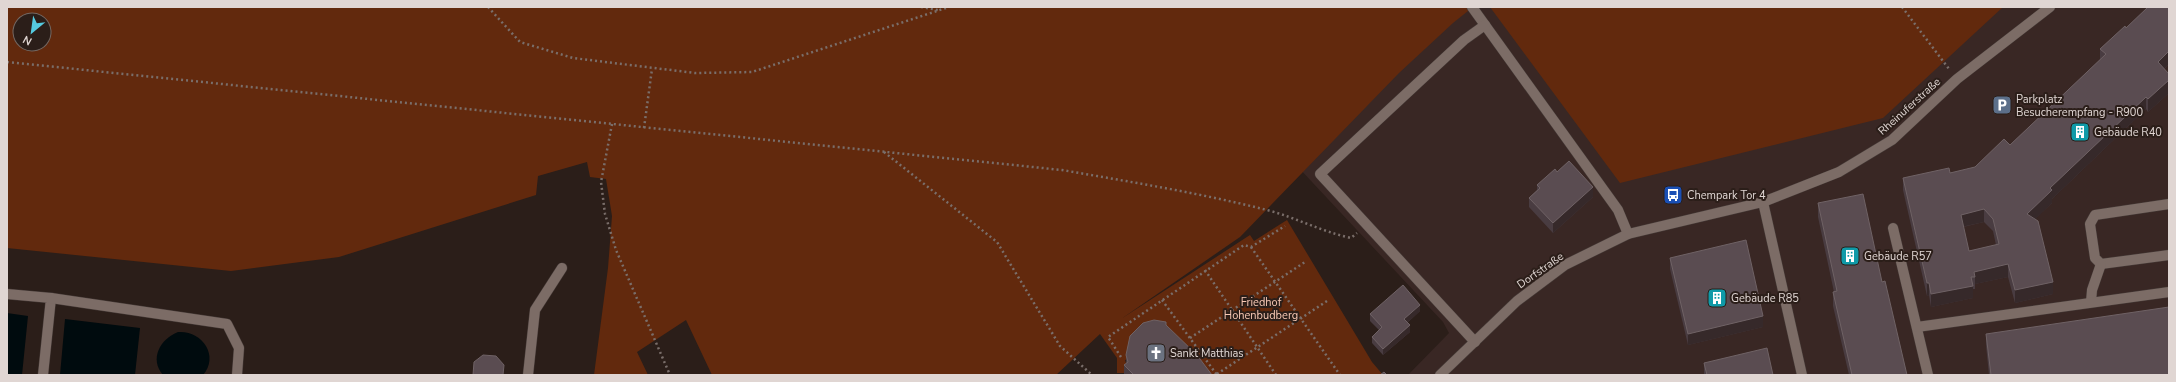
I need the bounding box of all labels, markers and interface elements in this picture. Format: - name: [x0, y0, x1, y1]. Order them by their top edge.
- north arrow: [12, 12, 52, 52]
- text: N: [20, 32, 35, 49]
- street label: Rheinuferstraße: [1875, 74, 1944, 138]
- place label: Parkplatz Besucherempfang - R900: [2016, 92, 2143, 120]
- parking icon: Parkplatz Besucherempfang - R900: [1991, 94, 2013, 116]
- building icon: Gebäude R40: [2069, 121, 2091, 143]
- place label: Gebäude R40: [2094, 125, 2162, 140]
- bus stop icon: Chempark Tor 4: [1662, 184, 1684, 206]
- place label: Chempark Tor 4: [1687, 188, 1766, 203]
- building icon: Gebäude R57: [1839, 245, 1861, 267]
- street label: Dorfstraße: [1514, 249, 1567, 292]
- place label: Gebäude R57: [1864, 249, 1932, 264]
- building icon: Gebäude R85: [1706, 287, 1728, 309]
- place label: Gebäude R85: [1731, 291, 1799, 306]
- park label: Friedhof Hohenbudberg: [1224, 295, 1298, 323]
- church icon: Sankt Matthias: [1145, 342, 1167, 364]
- place label: Sankt Matthias: [1170, 346, 1244, 361]

